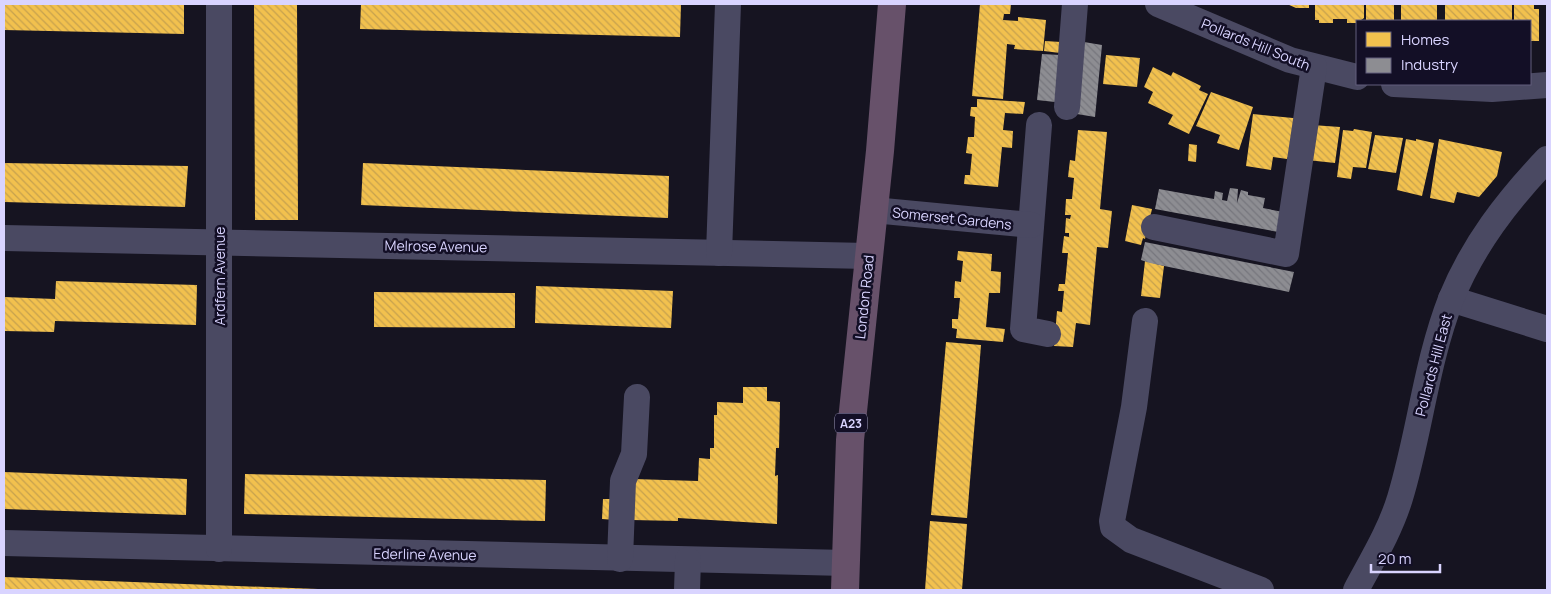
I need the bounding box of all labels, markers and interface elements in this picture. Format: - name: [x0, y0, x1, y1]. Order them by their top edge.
- street label: Pollards Hill South: [1199, 14, 1313, 74]
- legend: [1356, 20, 1531, 85]
- text: Homes: [1401, 29, 1450, 50]
- text: Industry: [1401, 54, 1458, 75]
- street label: Somerset Gardens: [891, 202, 1013, 234]
- street label: Ardfern Avenue: [210, 226, 229, 326]
- street label: Melrose Avenue: [385, 236, 487, 256]
- street label: London Road: [850, 254, 878, 340]
- street label: Pollards Hill East: [1410, 311, 1456, 418]
- road number: A23: [835, 413, 867, 432]
- scale bar: [1371, 542, 1440, 574]
- street label: Ederline Avenue: [373, 544, 477, 564]
- text: 20 m: [1378, 548, 1411, 569]

